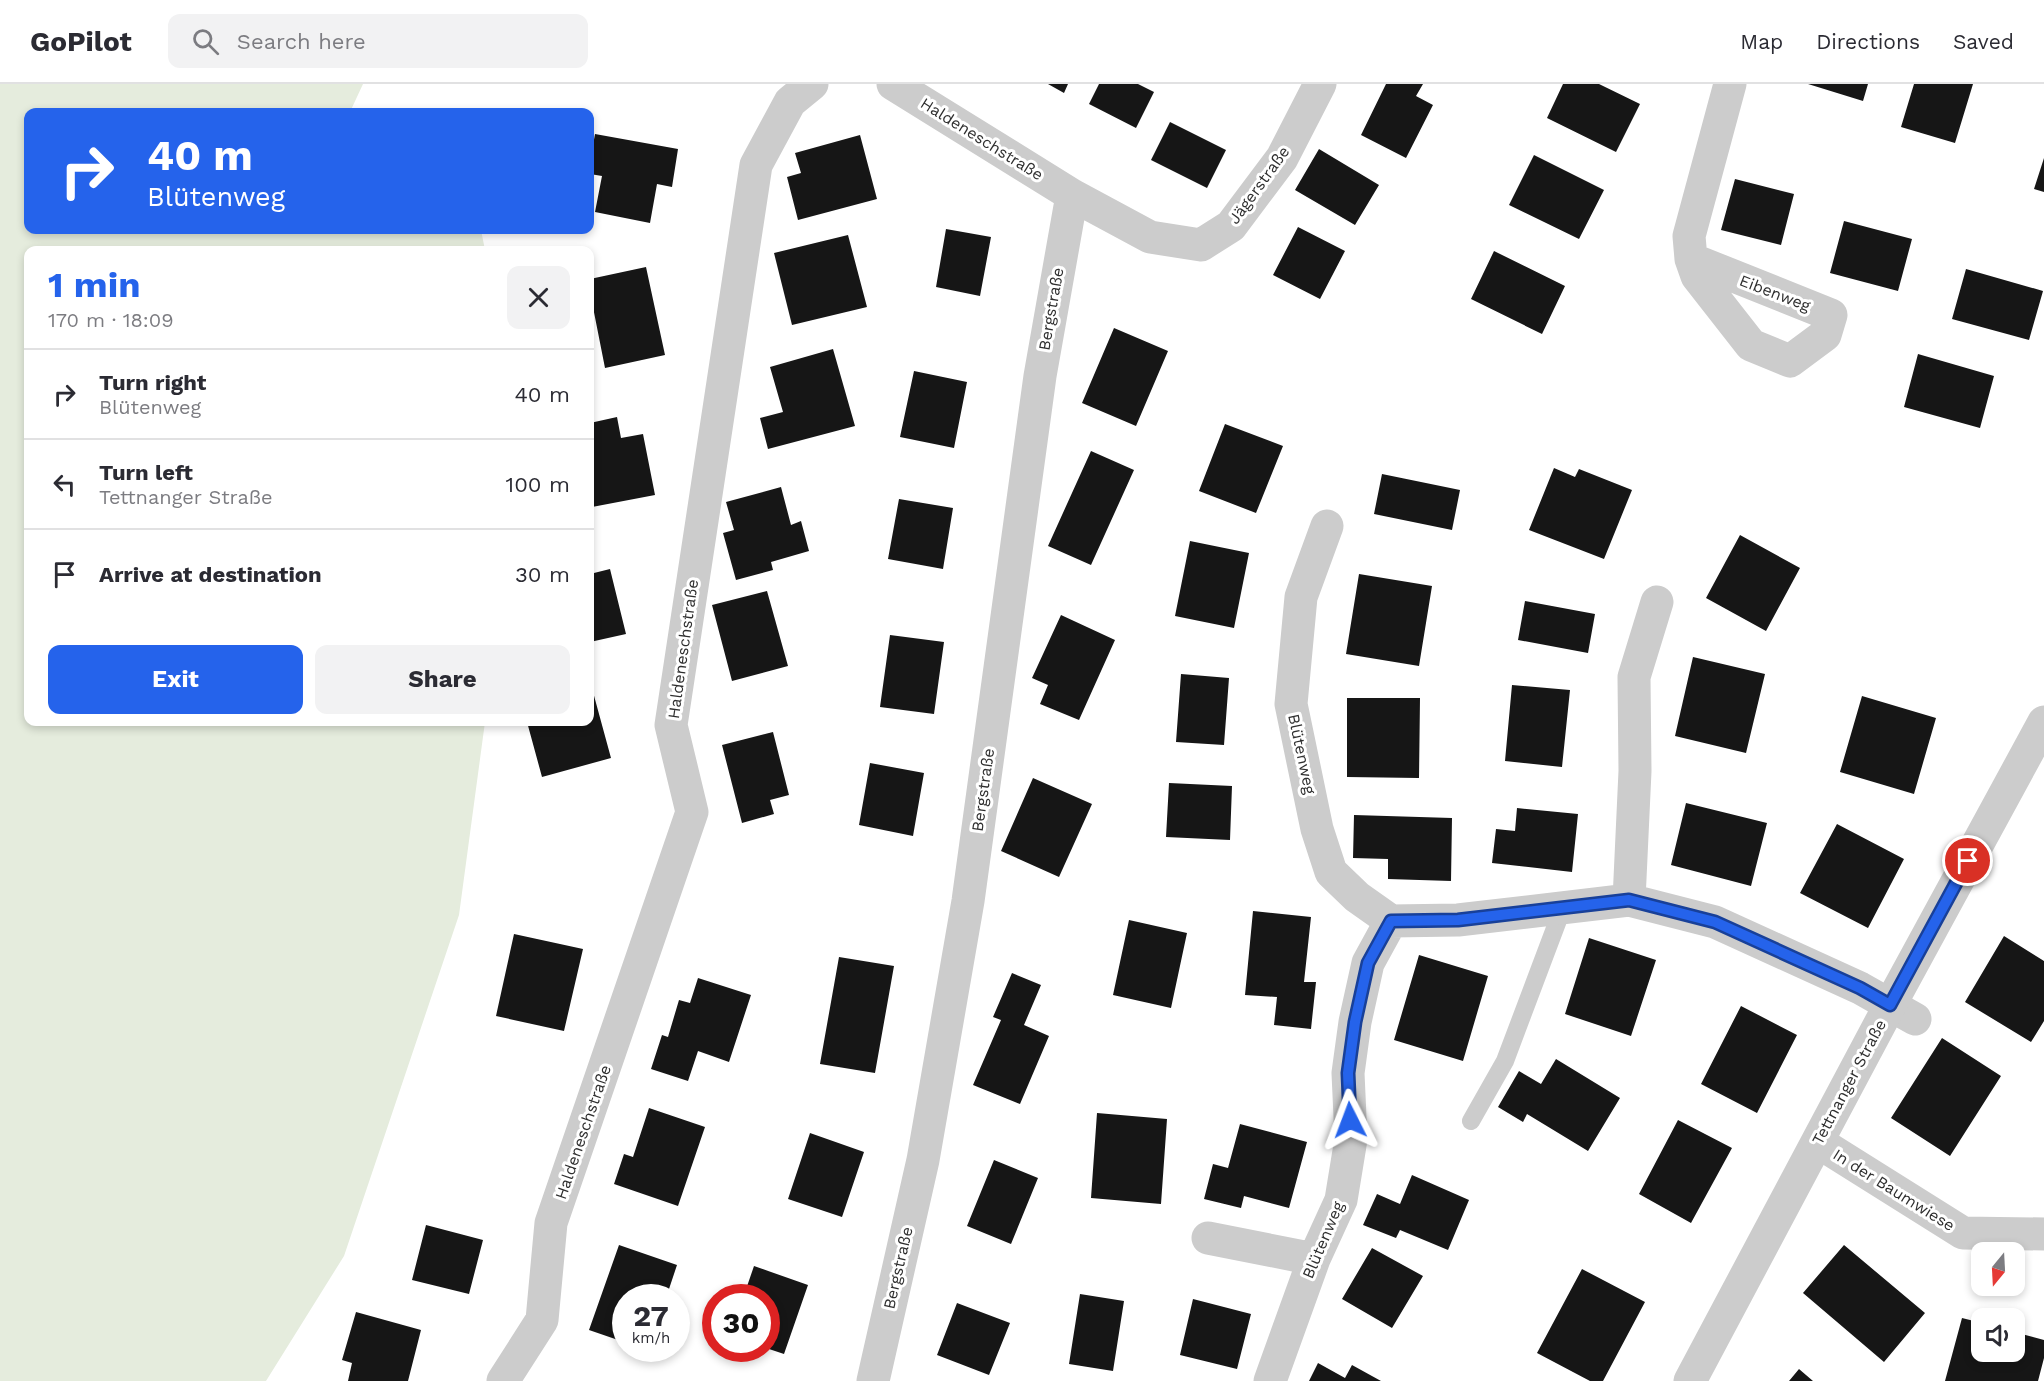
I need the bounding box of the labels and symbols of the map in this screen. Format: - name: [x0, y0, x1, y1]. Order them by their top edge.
- street label: Haldeneschstraße: [917, 94, 1047, 184]
- street label: Jägerstraße: [1224, 142, 1294, 228]
- street label: Bergstraße: [1034, 266, 1068, 352]
- street label: Eibenweg: [1737, 271, 1814, 315]
- street label: Haldeneschstraße: [664, 578, 702, 720]
- street label: Blütenweg: [1284, 712, 1320, 796]
- street label: Bergstraße: [968, 747, 998, 833]
- pin: [1942, 835, 1993, 886]
- street label: Tettnanger Straße: [1808, 1016, 1890, 1148]
- street label: Haldeneschstraße: [551, 1062, 615, 1202]
- position arrow: [1318, 1088, 1382, 1152]
- street label: In der Baumwiese: [1830, 1145, 1958, 1235]
- street label: Blütenweg: [1298, 1198, 1348, 1281]
- street label: Bergstraße: [879, 1225, 917, 1311]
- north arrow: [1971, 1242, 2025, 1296]
- speed limit sign: 30: [702, 1284, 780, 1362]

